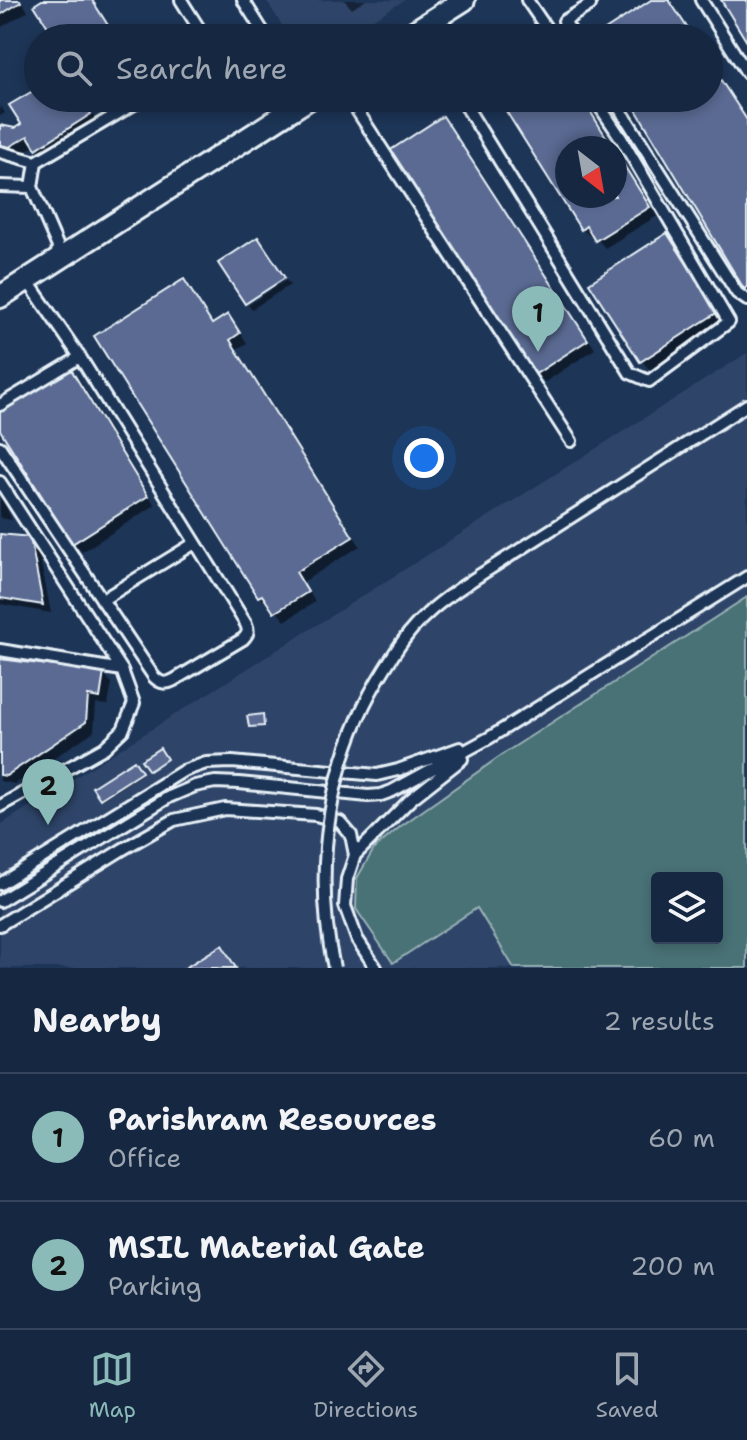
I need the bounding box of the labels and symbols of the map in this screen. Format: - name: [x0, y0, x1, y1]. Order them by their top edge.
- north arrow: [555, 136, 627, 208]
- pin: 1: [512, 286, 564, 352]
- your location: [404, 438, 444, 478]
- pin: 2: [22, 759, 74, 825]

